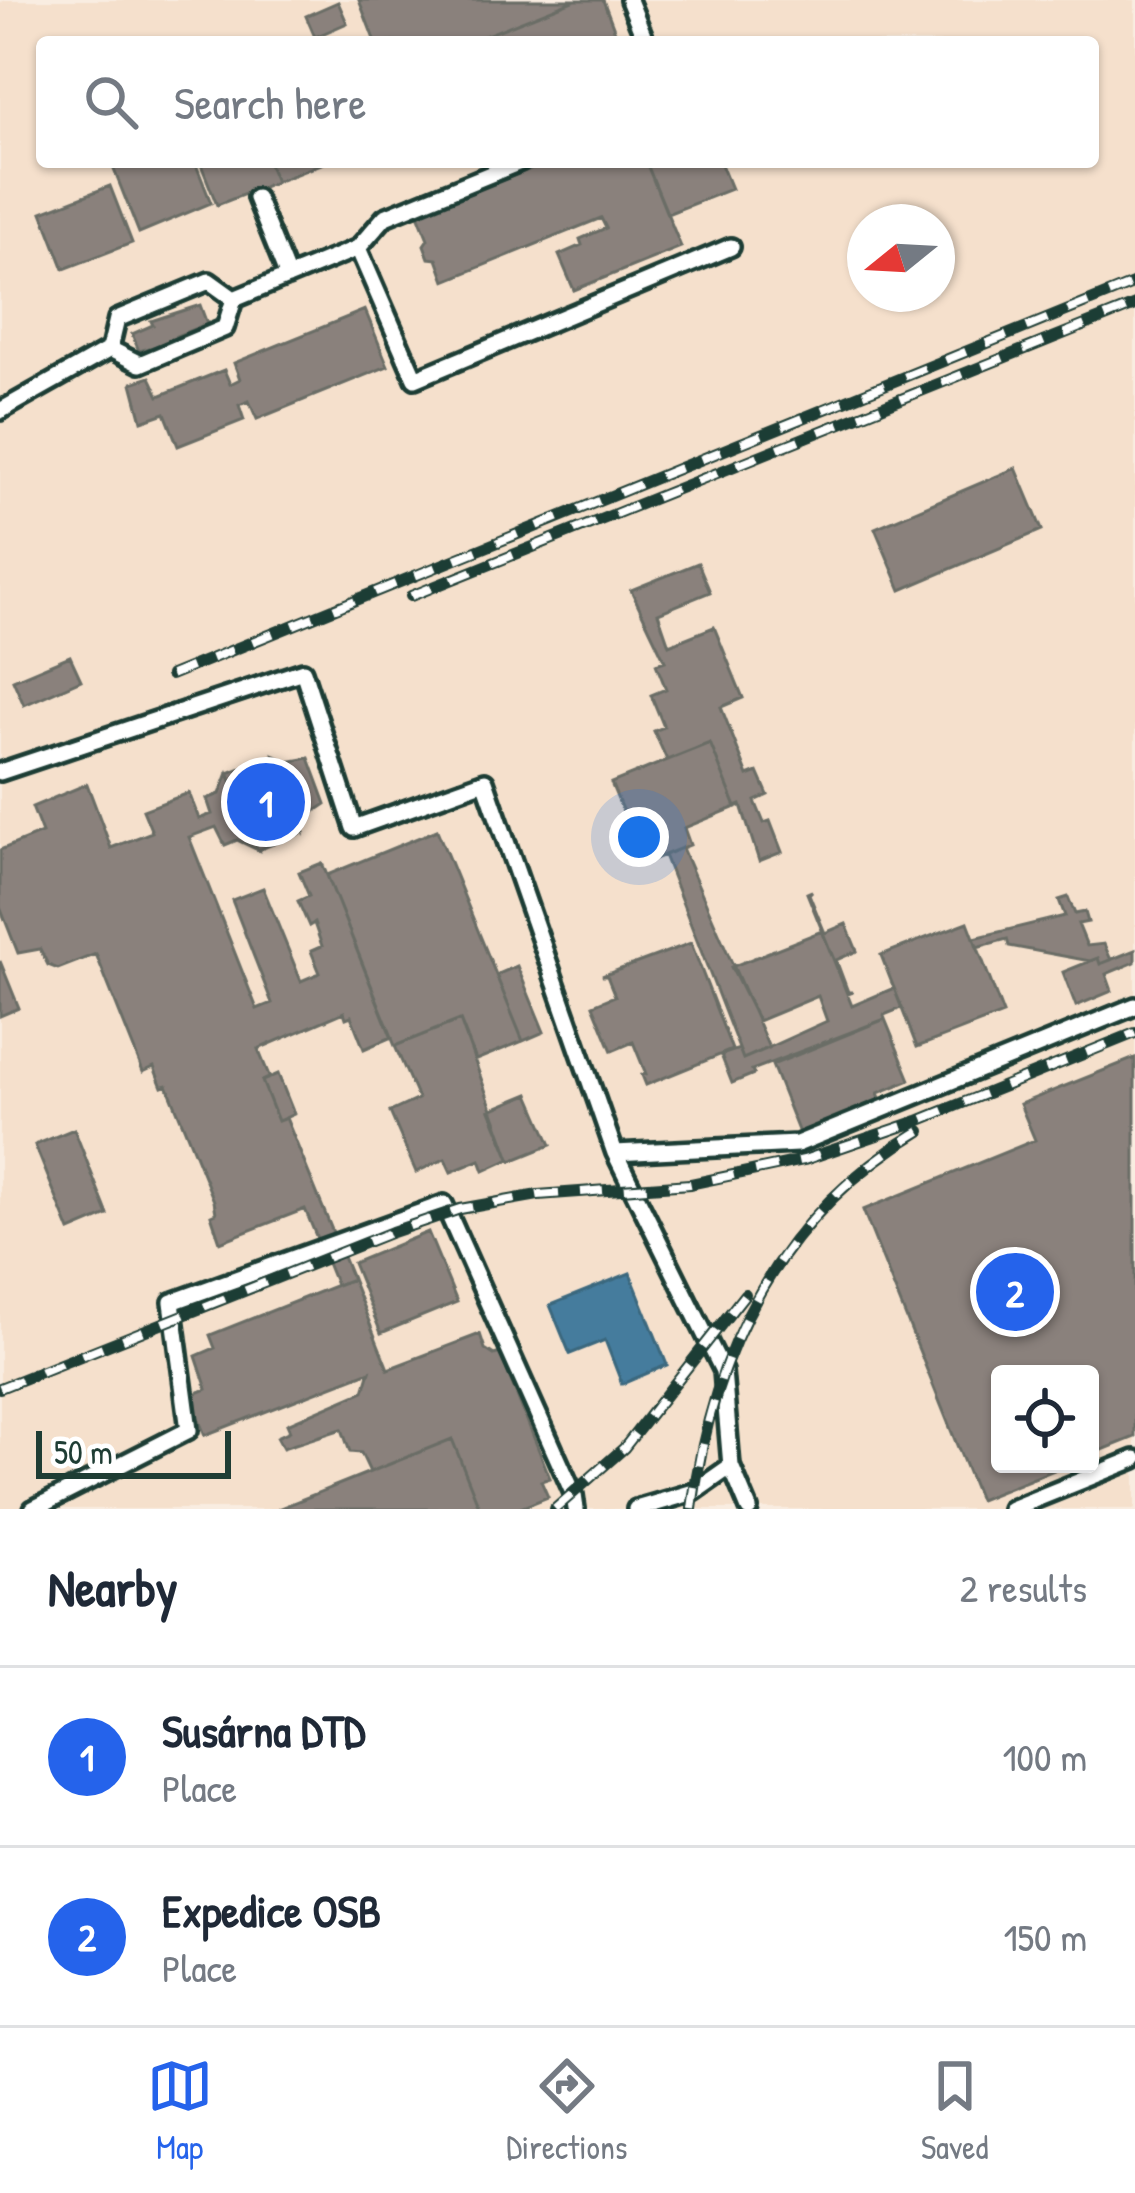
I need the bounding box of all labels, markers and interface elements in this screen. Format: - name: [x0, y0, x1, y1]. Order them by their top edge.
- search box: [36, 36, 1099, 168]
- icon: search: [78, 69, 144, 135]
- text: Search here: [174, 72, 366, 133]
- north arrow: [847, 204, 955, 312]
- pin: 1: [227, 757, 305, 847]
- your location: [609, 807, 669, 867]
- pin: 2: [976, 1247, 1054, 1337]
- map controls: [991, 1365, 1099, 1473]
- button: locate: [991, 1365, 1099, 1473]
- scale bar: [36, 1425, 231, 1478]
- text: 50 m: [54, 1430, 113, 1474]
- text: Nearby: [48, 1553, 178, 1622]
- text: 2 results: [960, 1561, 1087, 1614]
- text: Susárna DTD: [162, 1700, 365, 1761]
- text: 1: [80, 1730, 94, 1783]
- text: 100 m: [1002, 1730, 1087, 1783]
- text: Place: [162, 1761, 237, 1814]
- text: Expedice OSB: [162, 1880, 381, 1941]
- text: 2: [78, 1910, 96, 1963]
- text: 150 m: [1003, 1910, 1087, 1963]
- text: Place: [162, 1941, 237, 1994]
- tab: Map: [147, 2053, 213, 2169]
- tab: Directions: [506, 2053, 628, 2169]
- tab: Saved: [921, 2053, 988, 2169]

